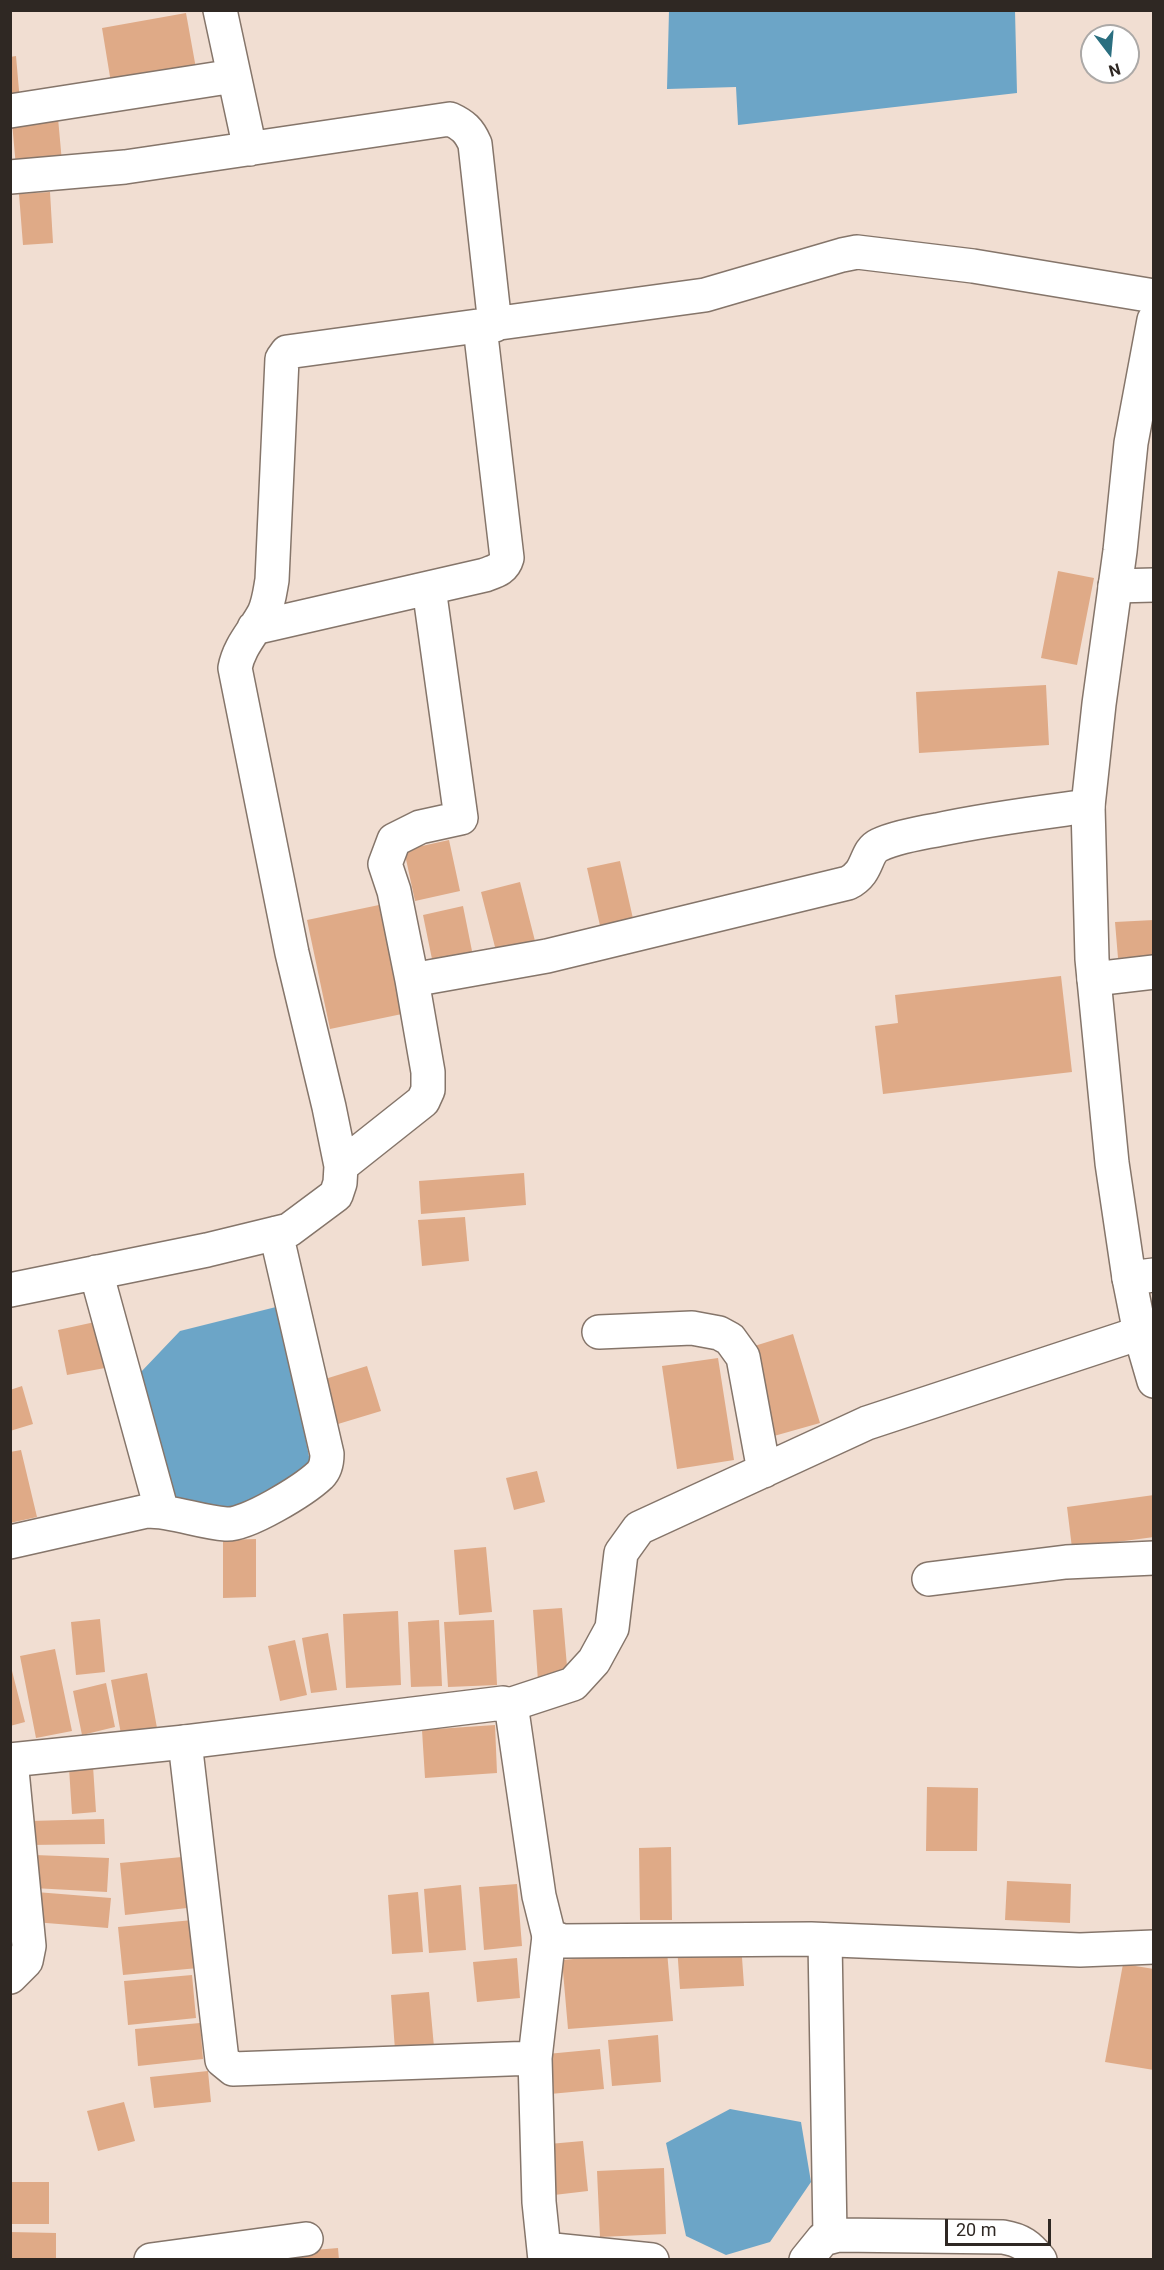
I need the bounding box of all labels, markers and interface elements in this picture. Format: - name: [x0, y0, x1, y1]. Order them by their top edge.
- north arrow: [1080, 24, 1140, 84]
- text: N: [1107, 59, 1123, 81]
- scale bar: [948, 2207, 1054, 2245]
- text: 20 m: [956, 2219, 996, 2240]

